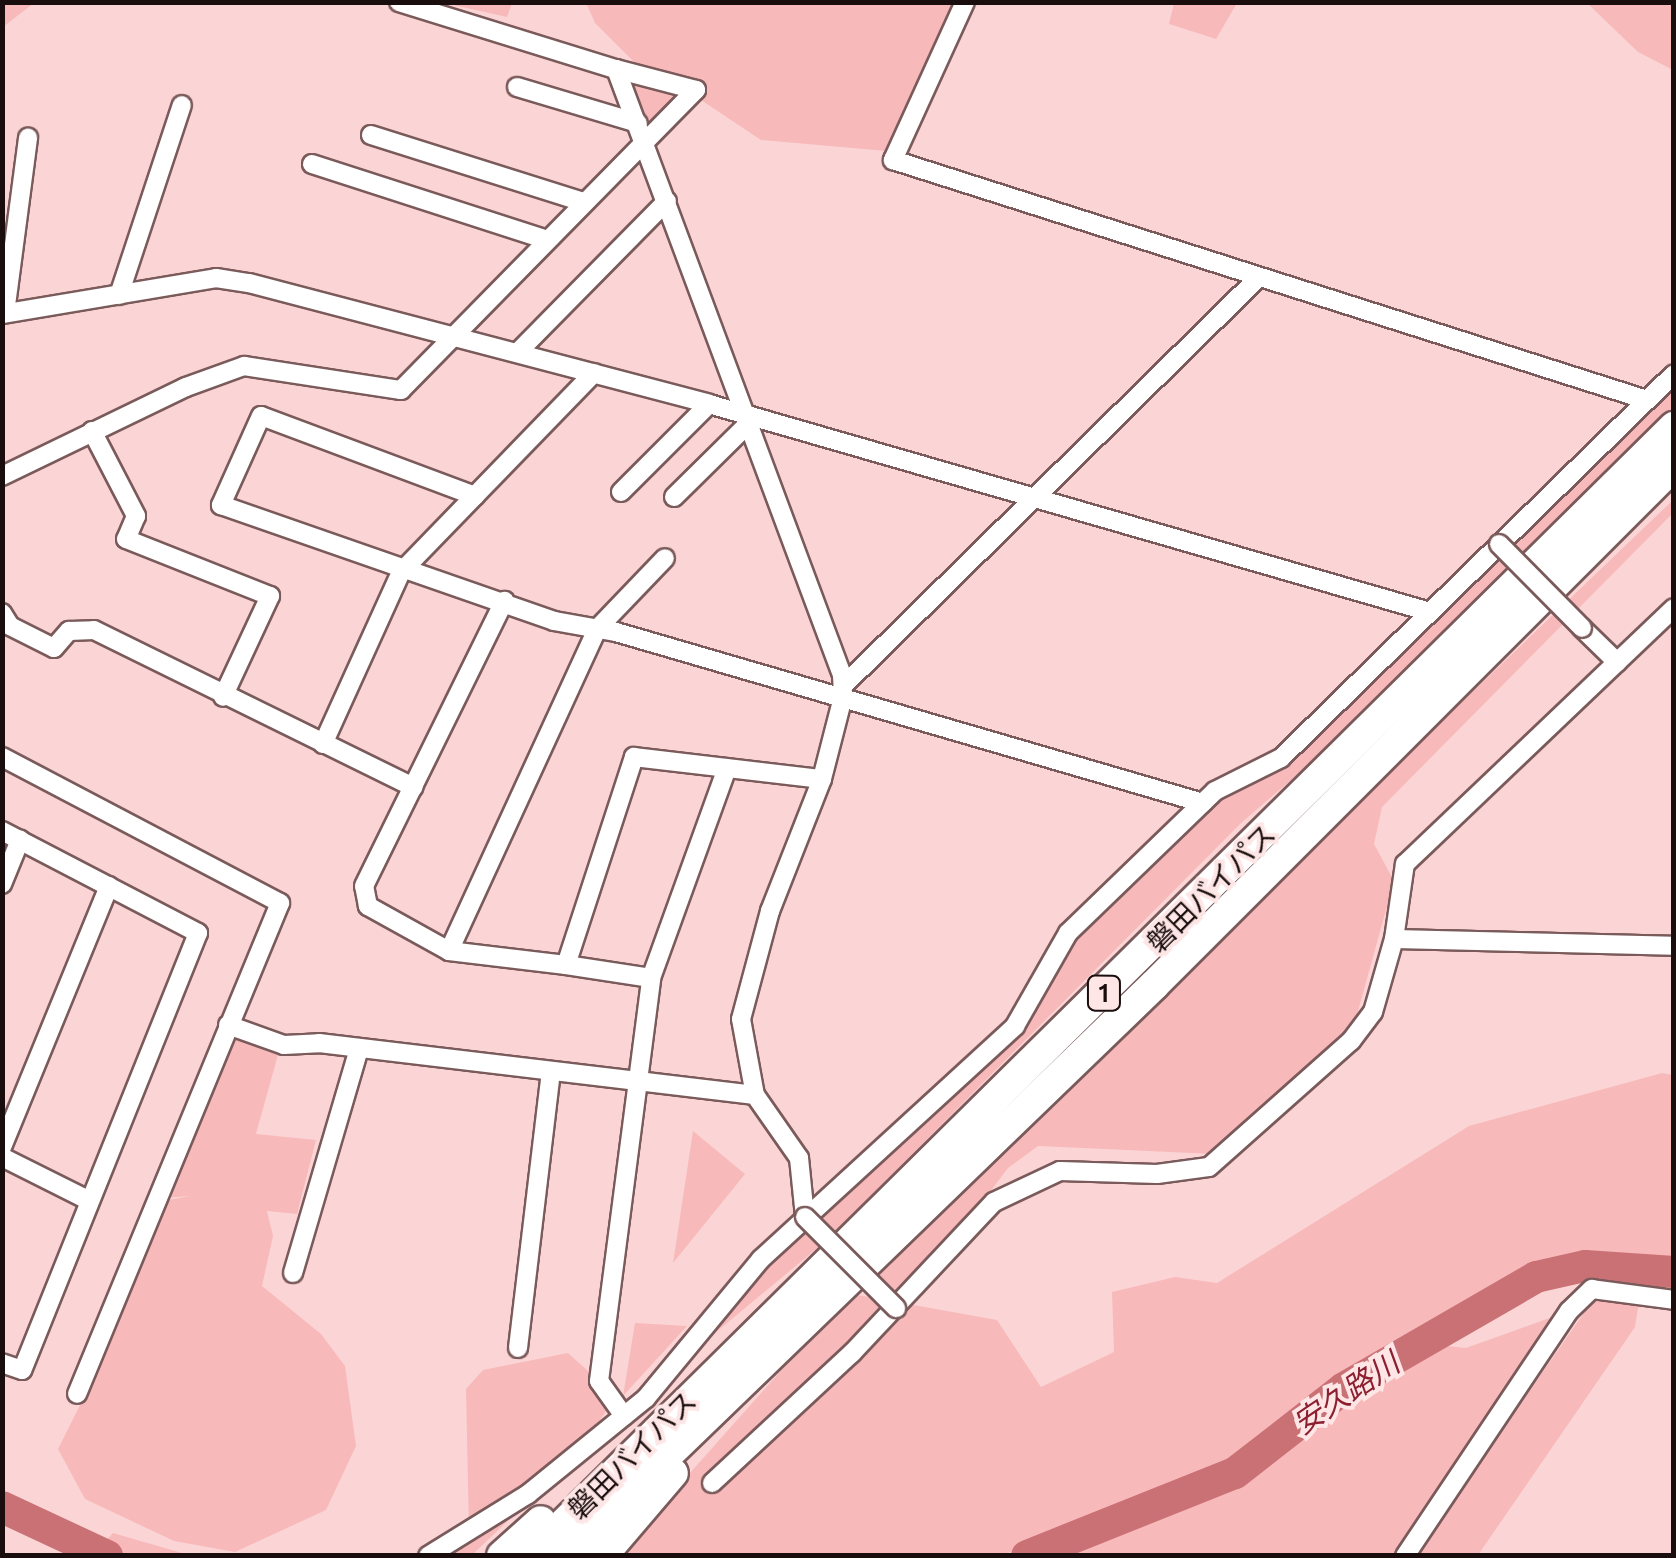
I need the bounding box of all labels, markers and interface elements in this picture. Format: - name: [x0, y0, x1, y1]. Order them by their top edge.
- street label: 磐田バイパス: [1140, 817, 1282, 959]
- road number: 1: [1086, 973, 1122, 1013]
- water label: 安久路川: [1286, 1345, 1406, 1441]
- street label: 磐田バイパス: [561, 1384, 703, 1526]

